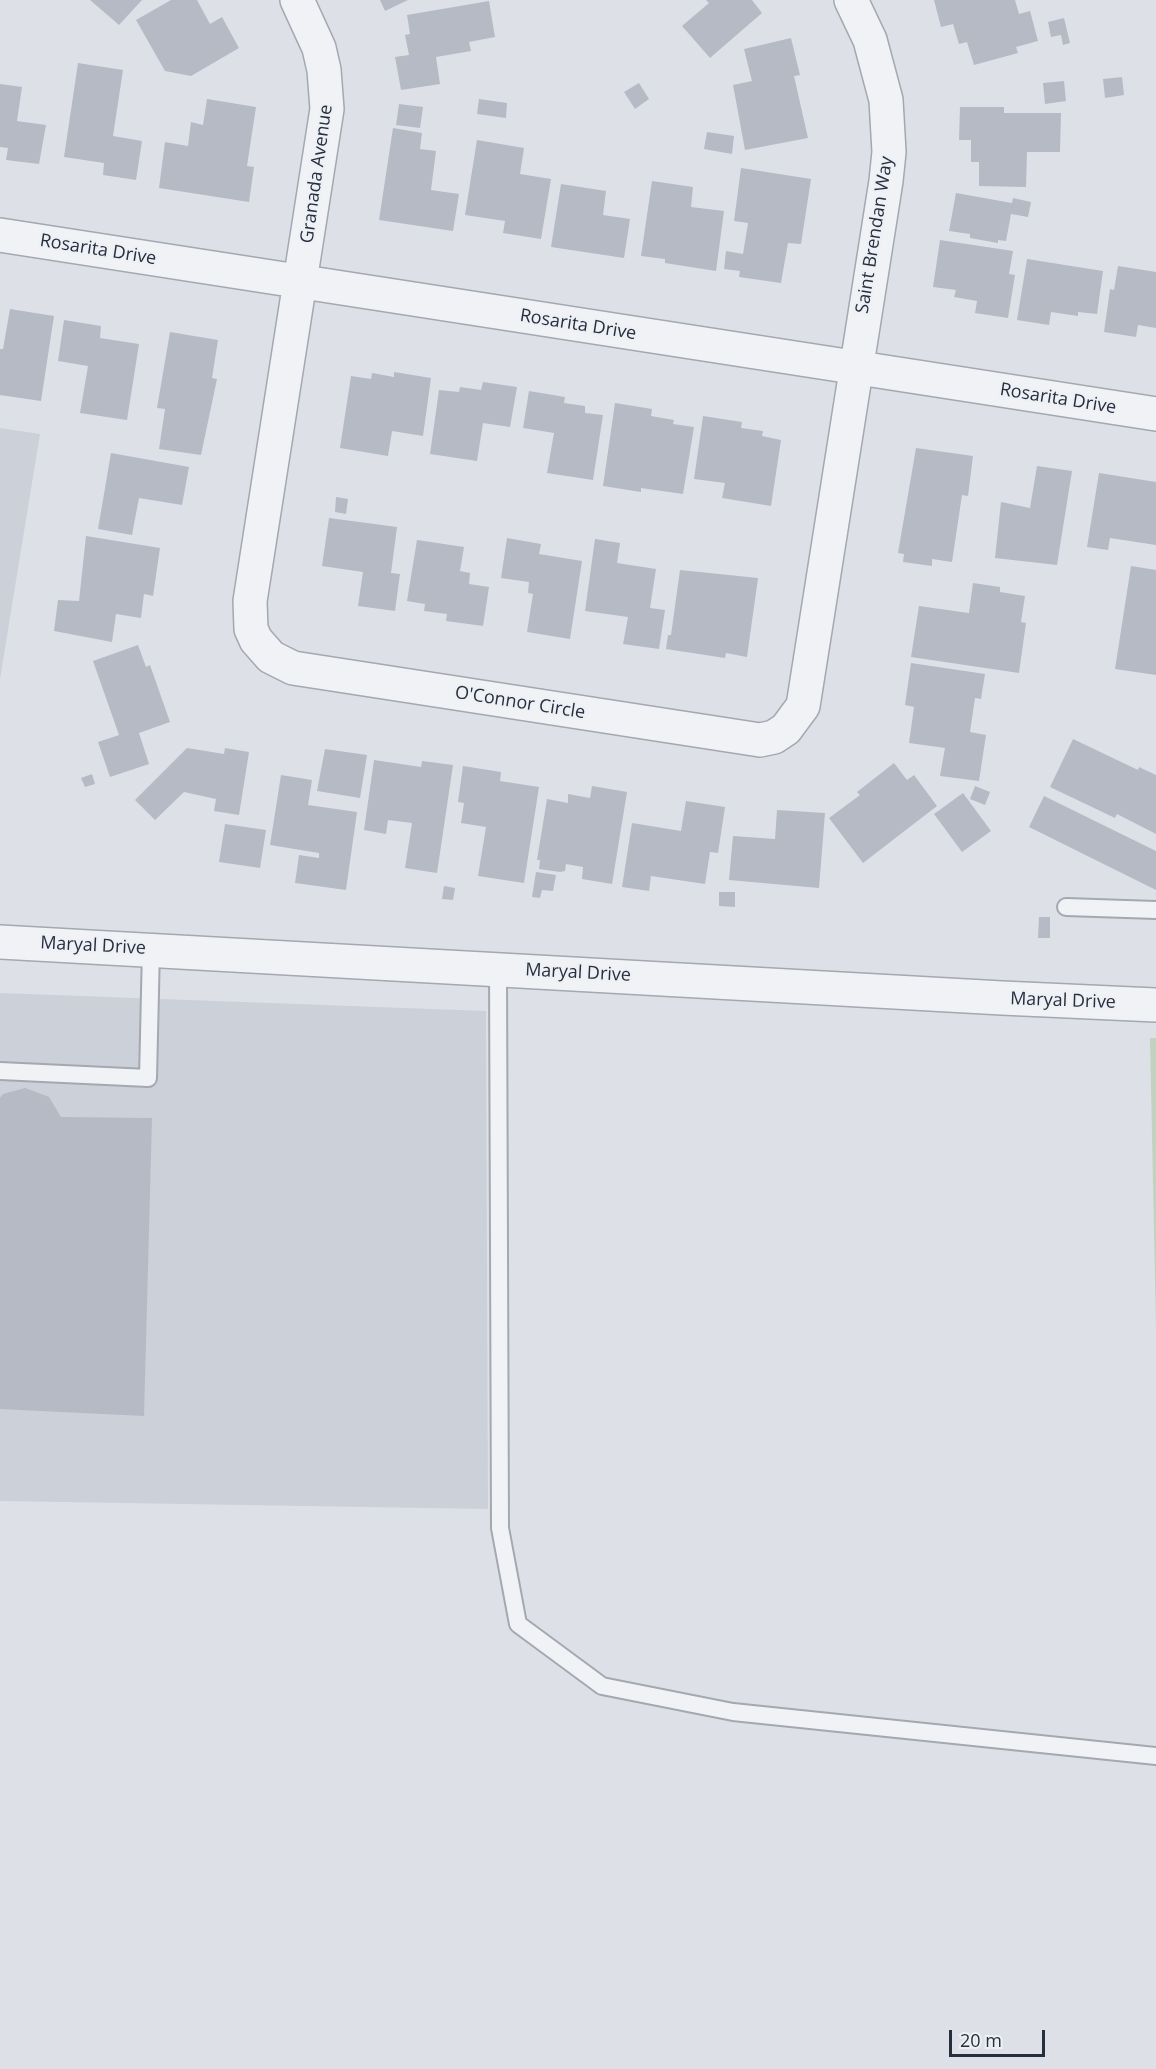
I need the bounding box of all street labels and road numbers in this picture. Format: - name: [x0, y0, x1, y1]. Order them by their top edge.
- street label: Granada Avenue: [297, 103, 337, 245]
- street label: Saint Brendan Way: [852, 155, 898, 315]
- street label: Rosarita Drive: [38, 230, 158, 270]
- street label: Rosarita Drive: [518, 305, 638, 345]
- street label: Rosarita Drive: [998, 379, 1118, 419]
- street label: O'Connor Circle: [453, 682, 587, 724]
- street label: Maryal Drive: [40, 932, 146, 960]
- street label: Maryal Drive: [525, 959, 631, 987]
- street label: Maryal Drive: [1010, 988, 1116, 1014]

